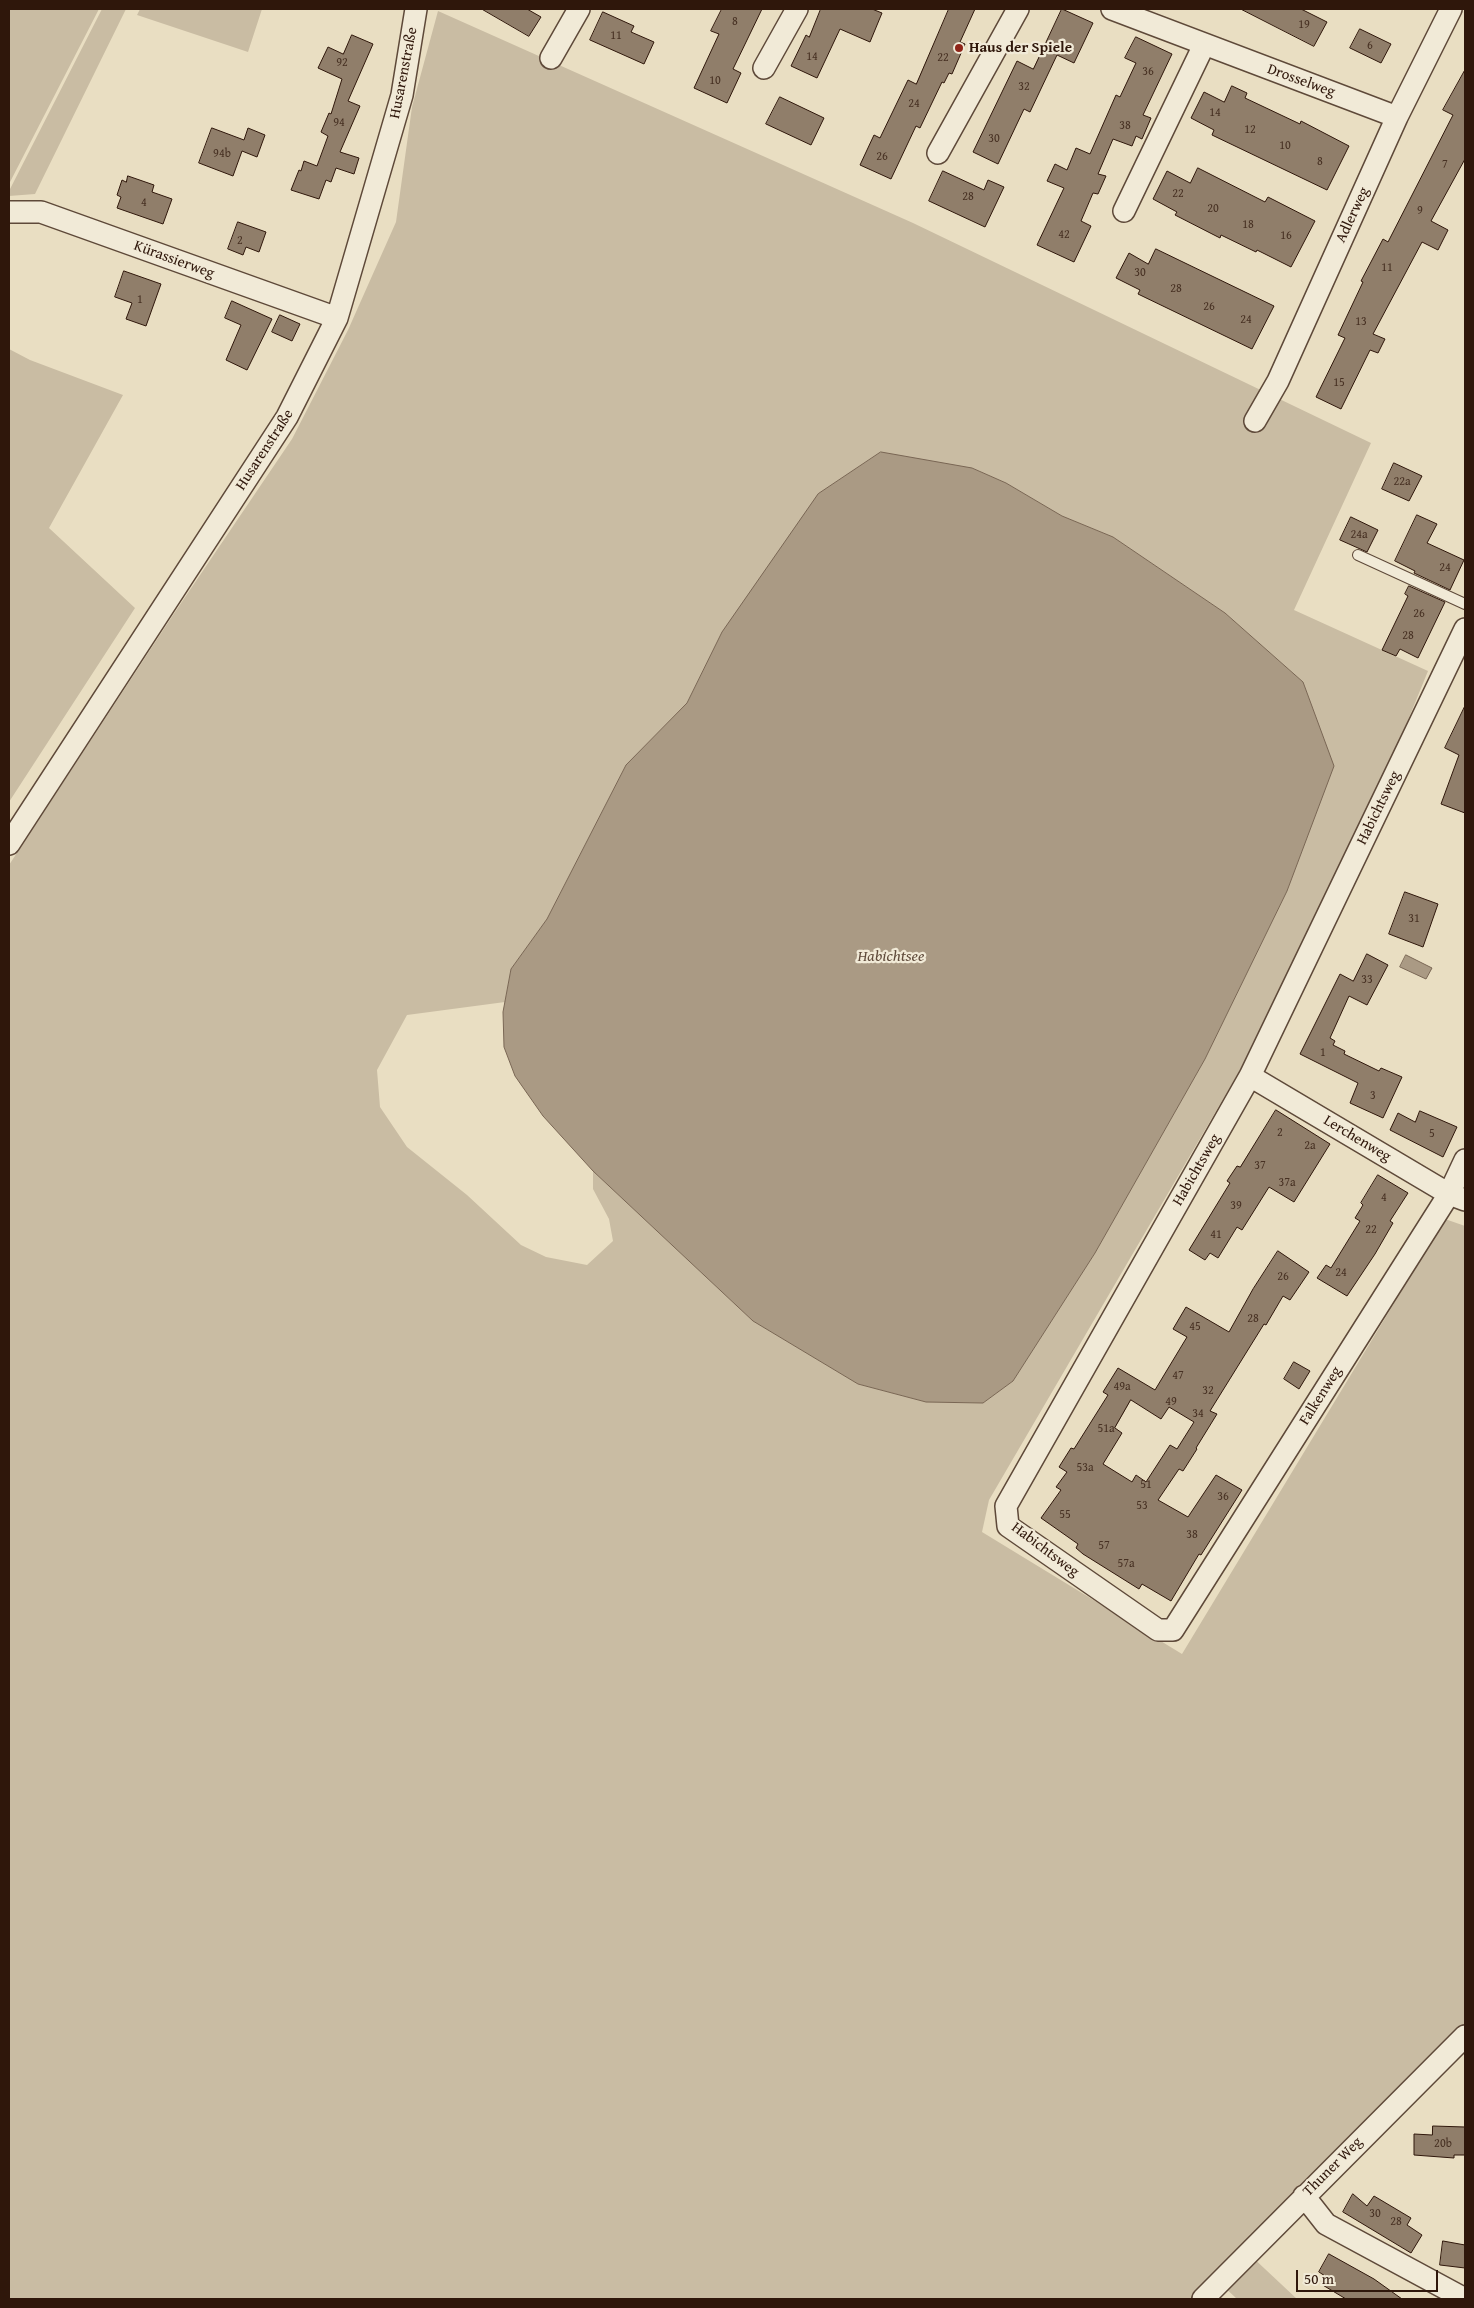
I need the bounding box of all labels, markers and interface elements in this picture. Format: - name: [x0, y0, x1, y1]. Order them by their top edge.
- house number: 8: [732, 15, 738, 29]
- house number: 19: [1298, 18, 1310, 32]
- street label: Husarenstraße: [386, 26, 422, 120]
- house number: 11: [610, 29, 622, 43]
- place label: Haus der Spiele: [969, 39, 1072, 57]
- house number: 6: [1367, 39, 1373, 53]
- marker: Haus der Spiele: [953, 42, 965, 54]
- house number: 14: [806, 50, 818, 64]
- house number: 22: [937, 51, 949, 65]
- house number: 92: [336, 56, 348, 70]
- street label: Drosselweg: [1265, 60, 1337, 102]
- house number: 36: [1142, 65, 1154, 79]
- house number: 10: [709, 74, 721, 88]
- house number: 32: [1018, 80, 1030, 94]
- house number: 24: [908, 97, 920, 111]
- house number: 14: [1209, 106, 1221, 120]
- house number: 94: [333, 116, 345, 130]
- house number: 38: [1119, 119, 1131, 133]
- house number: 12: [1244, 123, 1256, 137]
- house number: 30: [988, 132, 1000, 146]
- house number: 10: [1279, 139, 1291, 153]
- house number: 94b: [213, 147, 231, 161]
- house number: 26: [876, 150, 888, 164]
- house number: 8: [1317, 155, 1323, 169]
- house number: 7: [1442, 158, 1448, 172]
- street label: Adlerweg: [1332, 184, 1374, 246]
- house number: 22: [1172, 187, 1184, 201]
- house number: 28: [962, 190, 974, 204]
- house number: 4: [141, 196, 147, 210]
- house number: 20: [1207, 202, 1219, 216]
- house number: 9: [1417, 204, 1423, 218]
- house number: 18: [1242, 218, 1254, 232]
- house number: 42: [1058, 228, 1070, 242]
- house number: 16: [1280, 229, 1292, 243]
- house number: 2: [237, 234, 243, 248]
- street label: Kürassierweg: [131, 237, 217, 283]
- house number: 11: [1381, 261, 1393, 275]
- house number: 30: [1134, 266, 1146, 280]
- house number: 28: [1170, 282, 1182, 296]
- house number: 1: [137, 293, 143, 307]
- house number: 26: [1203, 300, 1215, 314]
- house number: 24: [1240, 313, 1252, 327]
- house number: 13: [1355, 315, 1367, 329]
- house number: 15: [1333, 376, 1345, 390]
- street label: Husarenstraße: [232, 406, 298, 494]
- house number: 22a: [1393, 475, 1411, 489]
- house number: 24a: [1350, 528, 1368, 542]
- house number: 24: [1439, 561, 1451, 575]
- house number: 26: [1413, 607, 1425, 621]
- house number: 28: [1402, 629, 1414, 643]
- street label: Habichtsweg: [1353, 768, 1405, 848]
- house number: 31: [1408, 912, 1420, 926]
- water label: Habichtsee: [858, 947, 924, 967]
- house number: 33: [1361, 973, 1373, 987]
- house number: 1: [1320, 1046, 1326, 1060]
- house number: 3: [1370, 1089, 1376, 1103]
- street label: Lerchenweg: [1320, 1112, 1394, 1166]
- house number: 2: [1277, 1126, 1283, 1140]
- house number: 5: [1429, 1127, 1435, 1141]
- street label: Habichtsweg: [1169, 1131, 1225, 1209]
- house number: 2a: [1304, 1139, 1316, 1153]
- house number: 37: [1254, 1159, 1266, 1173]
- house number: 37a: [1278, 1176, 1296, 1190]
- house number: 4: [1381, 1191, 1387, 1205]
- house number: 39: [1230, 1199, 1242, 1213]
- house number: 22: [1365, 1223, 1377, 1237]
- house number: 41: [1210, 1228, 1222, 1242]
- house number: 24: [1335, 1266, 1347, 1280]
- house number: 26: [1277, 1270, 1289, 1284]
- house number: 28: [1247, 1312, 1259, 1326]
- house number: 45: [1189, 1320, 1201, 1334]
- street label: Falkenweg: [1296, 1363, 1346, 1429]
- house number: 47: [1172, 1369, 1184, 1383]
- house number: 49a: [1113, 1380, 1131, 1394]
- house number: 32: [1202, 1384, 1214, 1398]
- house number: 49: [1165, 1395, 1177, 1409]
- house number: 34: [1192, 1407, 1204, 1421]
- house number: 51a: [1097, 1422, 1115, 1436]
- house number: 53a: [1076, 1461, 1094, 1475]
- house number: 51: [1140, 1478, 1152, 1492]
- house number: 36: [1217, 1490, 1229, 1504]
- house number: 53: [1136, 1499, 1148, 1513]
- house number: 55: [1059, 1508, 1071, 1522]
- street label: Habichtsweg: [1008, 1519, 1082, 1581]
- house number: 38: [1186, 1528, 1198, 1542]
- house number: 57: [1098, 1539, 1110, 1553]
- house number: 57a: [1117, 1557, 1135, 1571]
- street label: Thuner Weg: [1300, 2134, 1366, 2200]
- house number: 20b: [1434, 2137, 1452, 2151]
- house number: 30: [1369, 2207, 1381, 2221]
- house number: 28: [1390, 2215, 1402, 2229]
- scale bar: [1299, 2260, 1442, 2292]
- text: 50 m: [1304, 2268, 1334, 2289]

